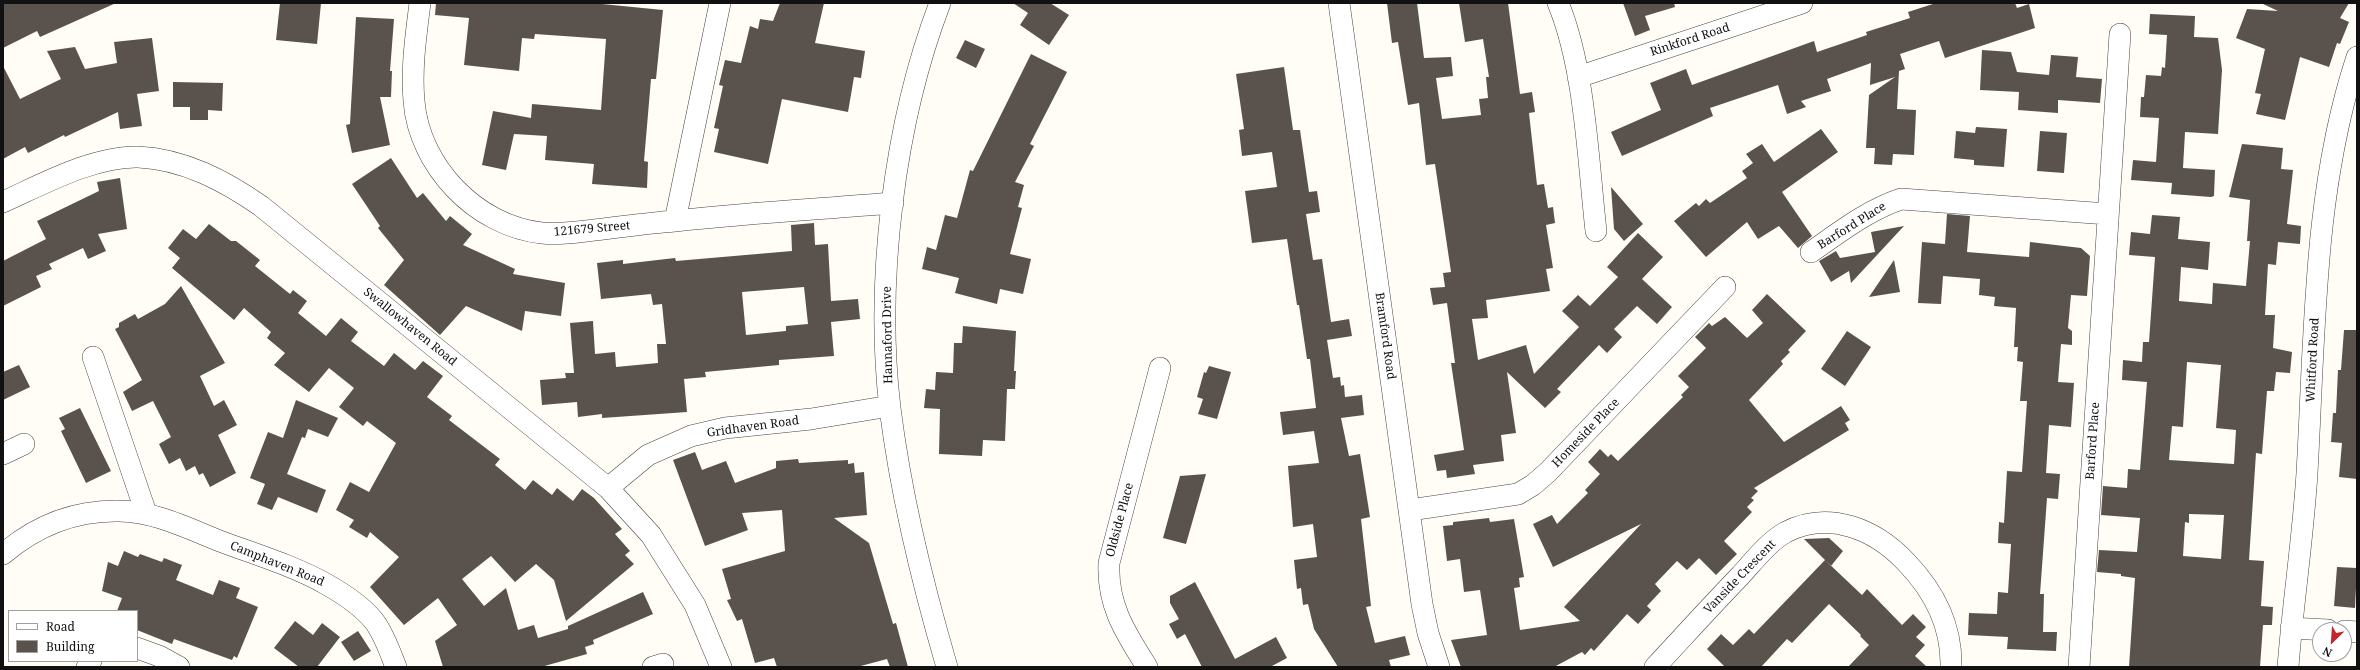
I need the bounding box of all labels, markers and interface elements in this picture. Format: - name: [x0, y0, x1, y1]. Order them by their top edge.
- street label: Rinkford Road: [1648, 20, 1732, 60]
- street label: Barford Place: [1815, 199, 1889, 253]
- street label: 121679 Street: [553, 218, 631, 240]
- street label: Swallowhaven Road: [360, 285, 460, 369]
- street label: Hannaford Drive: [880, 286, 896, 384]
- street label: Bramford Road: [1372, 292, 1398, 380]
- street label: Whitford Road: [2304, 317, 2322, 403]
- street label: Homeside Place: [1549, 395, 1623, 471]
- street label: Barford Place: [2083, 402, 2103, 480]
- street label: Gridhaven Road: [706, 413, 800, 441]
- street label: Oldside Place: [1103, 481, 1137, 559]
- street label: Vanside Crescent: [1701, 537, 1779, 617]
- street label: Camphaven Road: [228, 539, 326, 589]
- legend: [8, 610, 138, 662]
- text: Road: [46, 618, 75, 635]
- north arrow: [2312, 622, 2352, 662]
- text: Building: [46, 638, 94, 655]
- text: N: [2320, 644, 2334, 661]

